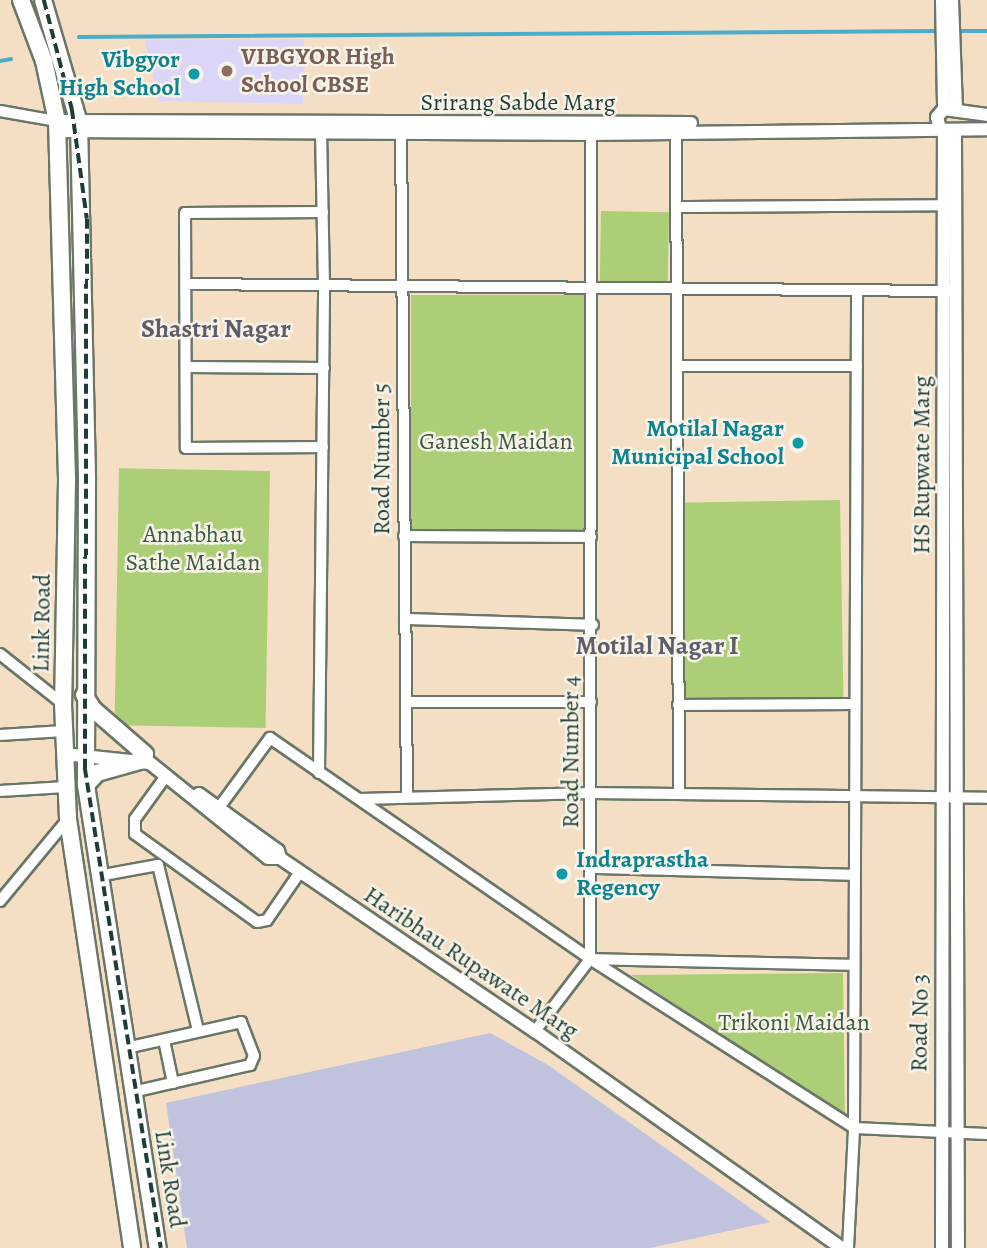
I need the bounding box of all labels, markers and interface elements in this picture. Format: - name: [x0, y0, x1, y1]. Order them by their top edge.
- place label: VIBGYOR High School CBSE: [241, 43, 395, 99]
- place label: Vibgyor High School: [59, 46, 180, 102]
- marker: VIBGYOR High School CBSE: [219, 63, 235, 79]
- marker: Vibgyor High School: [186, 66, 202, 82]
- street label: Srirang Sabde Marg: [421, 89, 615, 117]
- district label: Shastri Nagar: [141, 313, 291, 345]
- street label: HS Rupwate Marg: [908, 376, 936, 554]
- street label: Road Number 5: [368, 383, 396, 535]
- place label: Motilal Nagar Municipal School: [611, 415, 784, 471]
- park label: Ganesh Maidan: [419, 428, 573, 456]
- marker: Motilal Nagar Municipal School: [790, 435, 806, 451]
- park label: Annabhau Sathe Maidan: [126, 521, 260, 577]
- street label: Link Road: [27, 573, 57, 673]
- district label: Motilal Nagar I: [575, 630, 739, 662]
- street label: Road Number 4: [557, 676, 585, 828]
- place label: Indraprastha Regency: [576, 846, 709, 902]
- marker: Indraprastha Regency: [554, 866, 570, 882]
- street label: Haribhau Rupawate Marg: [358, 880, 584, 1046]
- street label: Road No 3: [905, 974, 935, 1072]
- park label: Trikoni Maidan: [718, 1009, 870, 1037]
- street label: Link Road: [148, 1128, 192, 1230]

